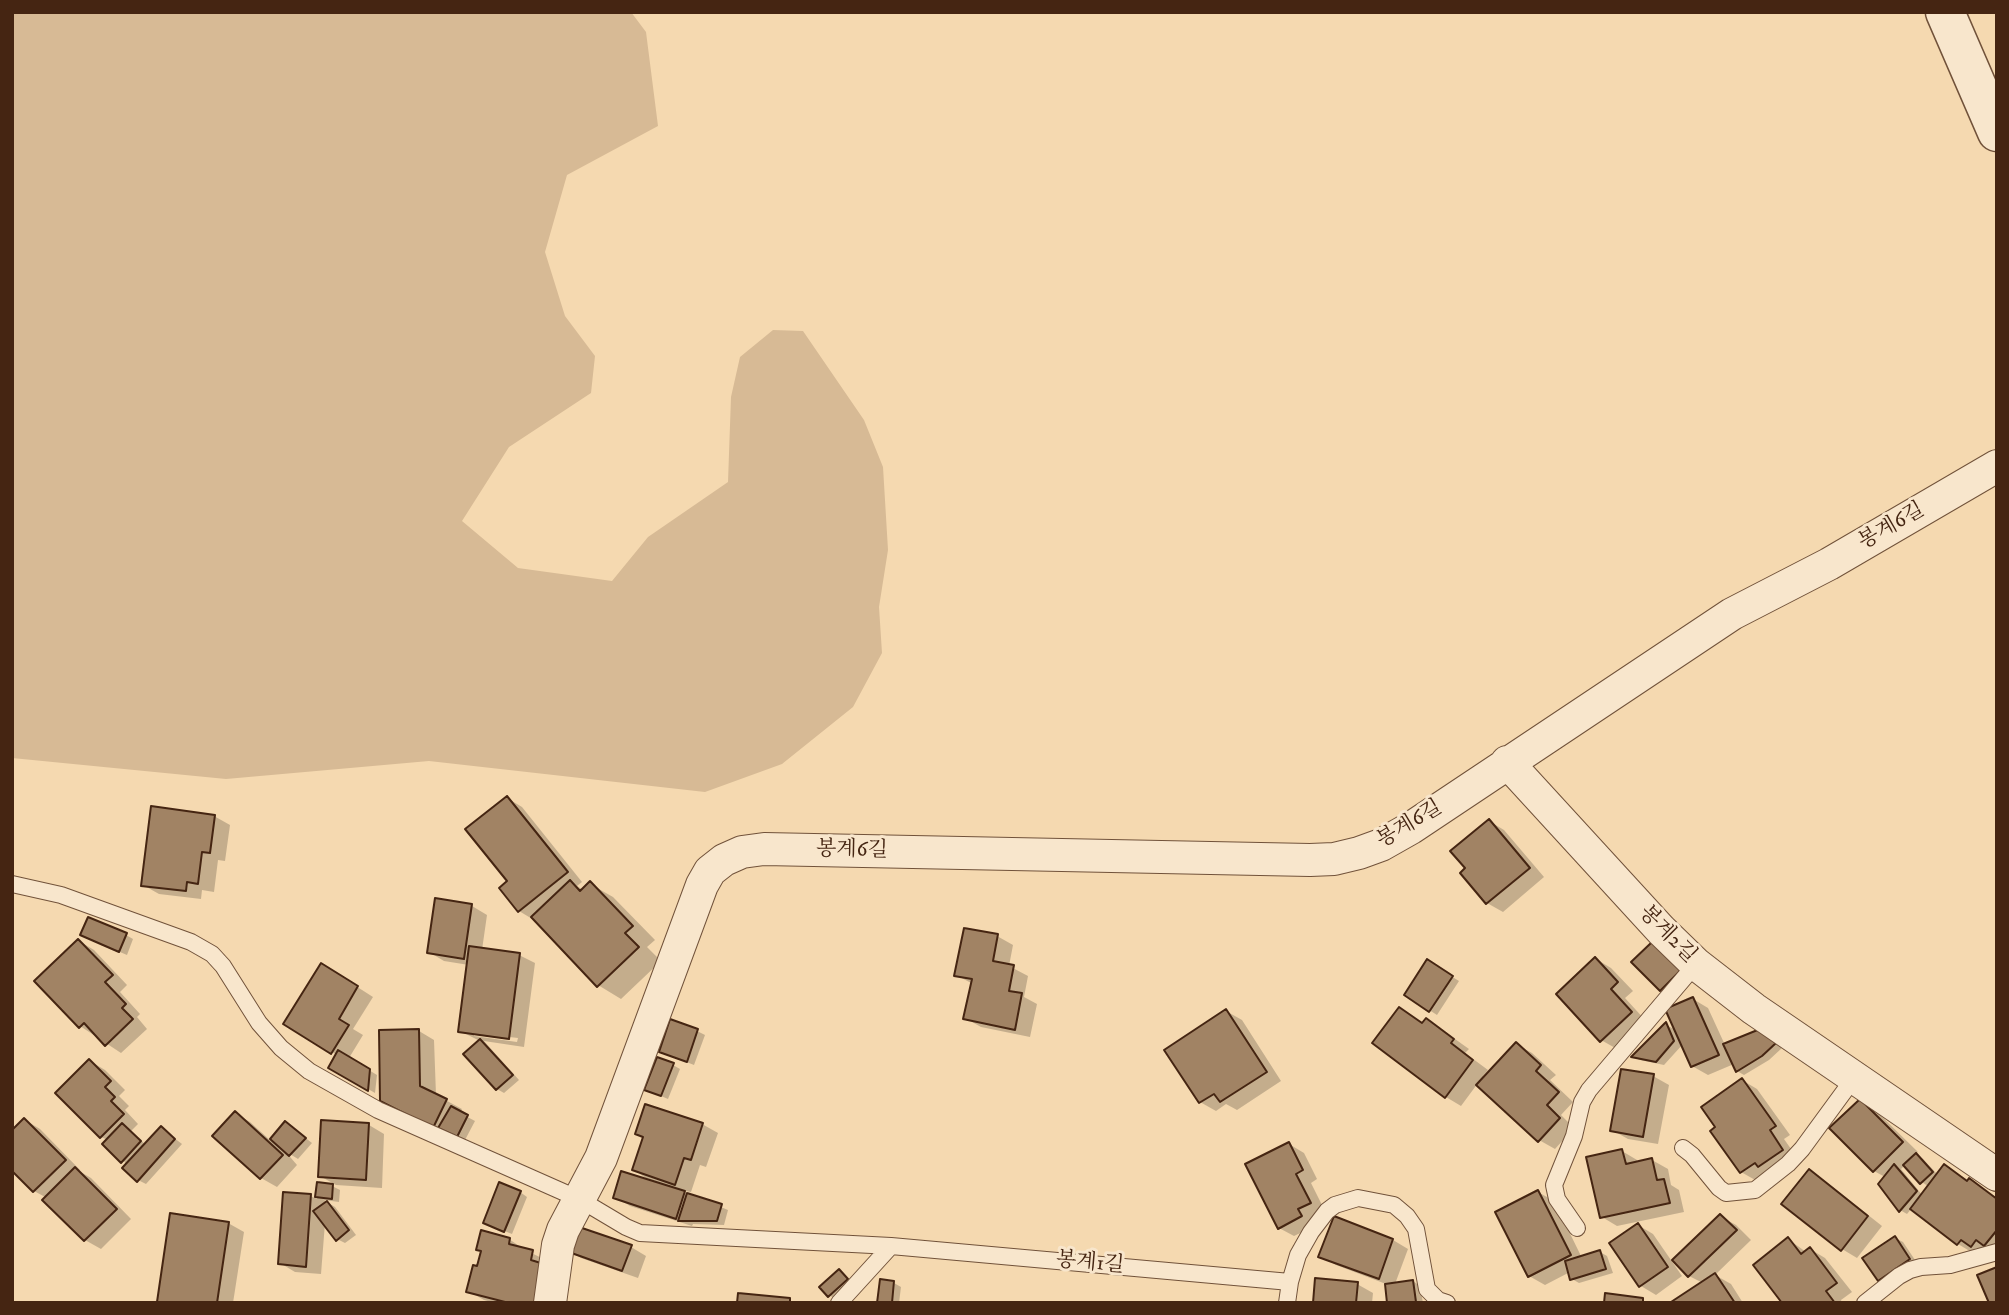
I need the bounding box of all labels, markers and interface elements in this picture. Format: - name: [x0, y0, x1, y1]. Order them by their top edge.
- street label: 봉계6길: [1855, 498, 1929, 556]
- street label: 봉계6길: [1373, 796, 1447, 854]
- street label: 봉계6길: [816, 838, 888, 864]
- street label: 봉계2길: [1633, 901, 1701, 969]
- street label: 봉계1길: [1055, 1248, 1125, 1280]

